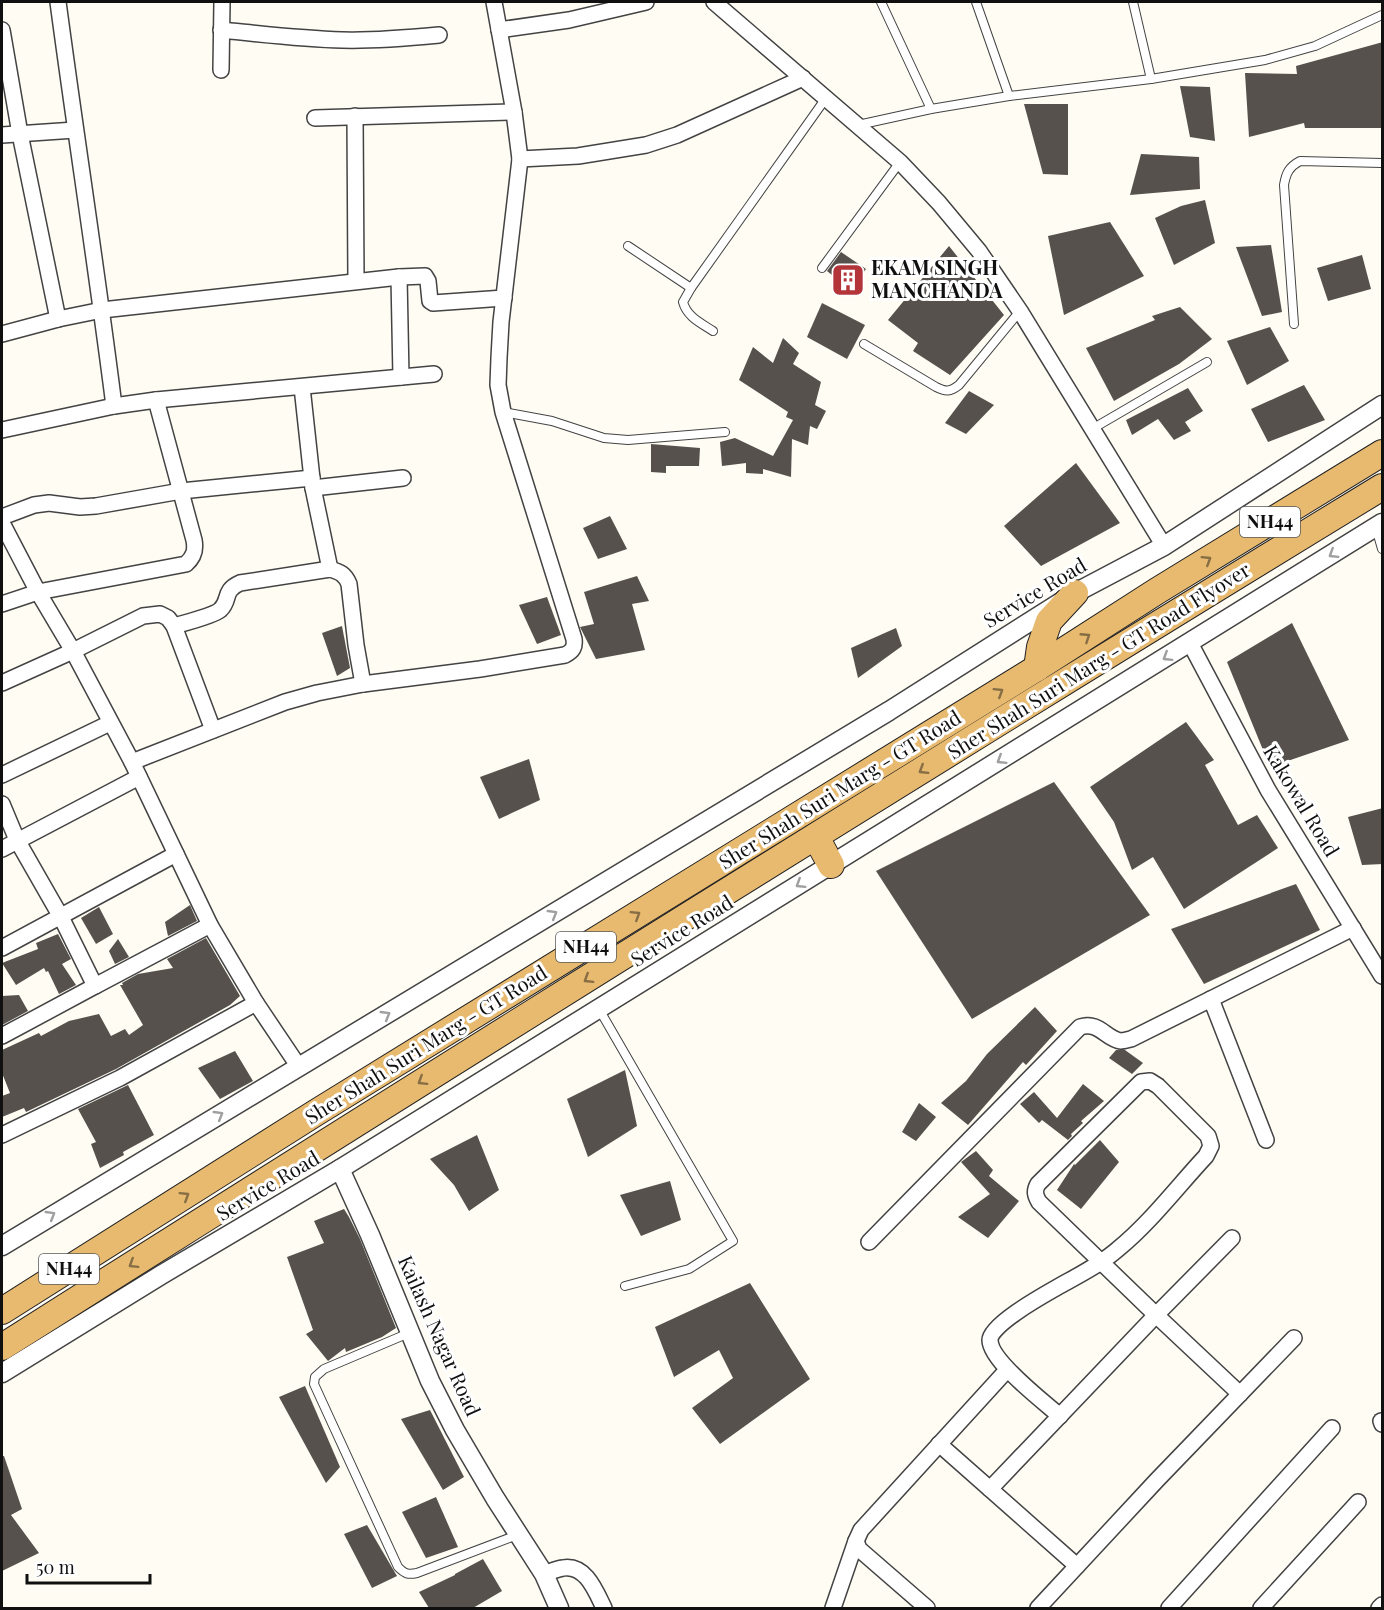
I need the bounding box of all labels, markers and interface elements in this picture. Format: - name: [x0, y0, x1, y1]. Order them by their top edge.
- place label: EKAM SINGH MANCHANDA: [871, 253, 1003, 303]
- building icon: EKAM SINGH MANCHANDA: [830, 262, 866, 298]
- road number: NH44: [1240, 507, 1300, 537]
- one-way arrow: [1329, 547, 1339, 559]
- street label: Service Road: [978, 550, 1091, 633]
- street label: Sher Shah Suri Marg - GT Road Flyover: [942, 555, 1255, 764]
- one-way arrow: [1200, 557, 1211, 568]
- one-way arrow: [1080, 632, 1090, 644]
- one-way arrow: [1163, 650, 1173, 662]
- one-way arrow: [993, 687, 1003, 699]
- street label: Sher Shah Suri Marg - GT Road: [713, 703, 966, 875]
- street label: Kakowal Road: [1258, 739, 1346, 861]
- one-way arrow: [997, 752, 1007, 764]
- one-way arrow: [919, 763, 929, 775]
- one-way arrow: [796, 877, 806, 889]
- street label: Service Road: [625, 887, 738, 972]
- one-way arrow: [547, 909, 557, 921]
- one-way arrow: [630, 911, 640, 923]
- road number: NH44: [556, 932, 616, 962]
- street label: Sher Shah Suri Marg - GT Road: [299, 958, 552, 1130]
- one-way arrow: [584, 971, 594, 983]
- one-way arrow: [380, 1010, 390, 1022]
- one-way arrow: [418, 1074, 428, 1086]
- one-way arrow: [213, 1111, 223, 1123]
- street label: Service Road: [211, 1143, 324, 1226]
- one-way arrow: [179, 1191, 189, 1203]
- one-way arrow: [45, 1211, 55, 1223]
- street label: Kailash Nagar Road: [393, 1251, 488, 1420]
- road number: NH44: [39, 1254, 99, 1284]
- one-way arrow: [129, 1256, 139, 1268]
- scale bar: [27, 1547, 150, 1585]
- text: 50 m: [36, 1555, 75, 1579]

